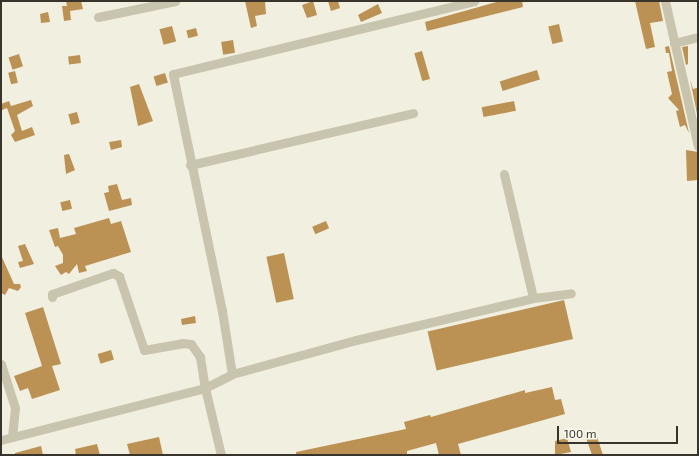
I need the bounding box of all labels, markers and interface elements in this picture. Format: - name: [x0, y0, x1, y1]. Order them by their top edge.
- scale bar: [559, 418, 680, 444]
- text: 100 m: [564, 426, 596, 440]

